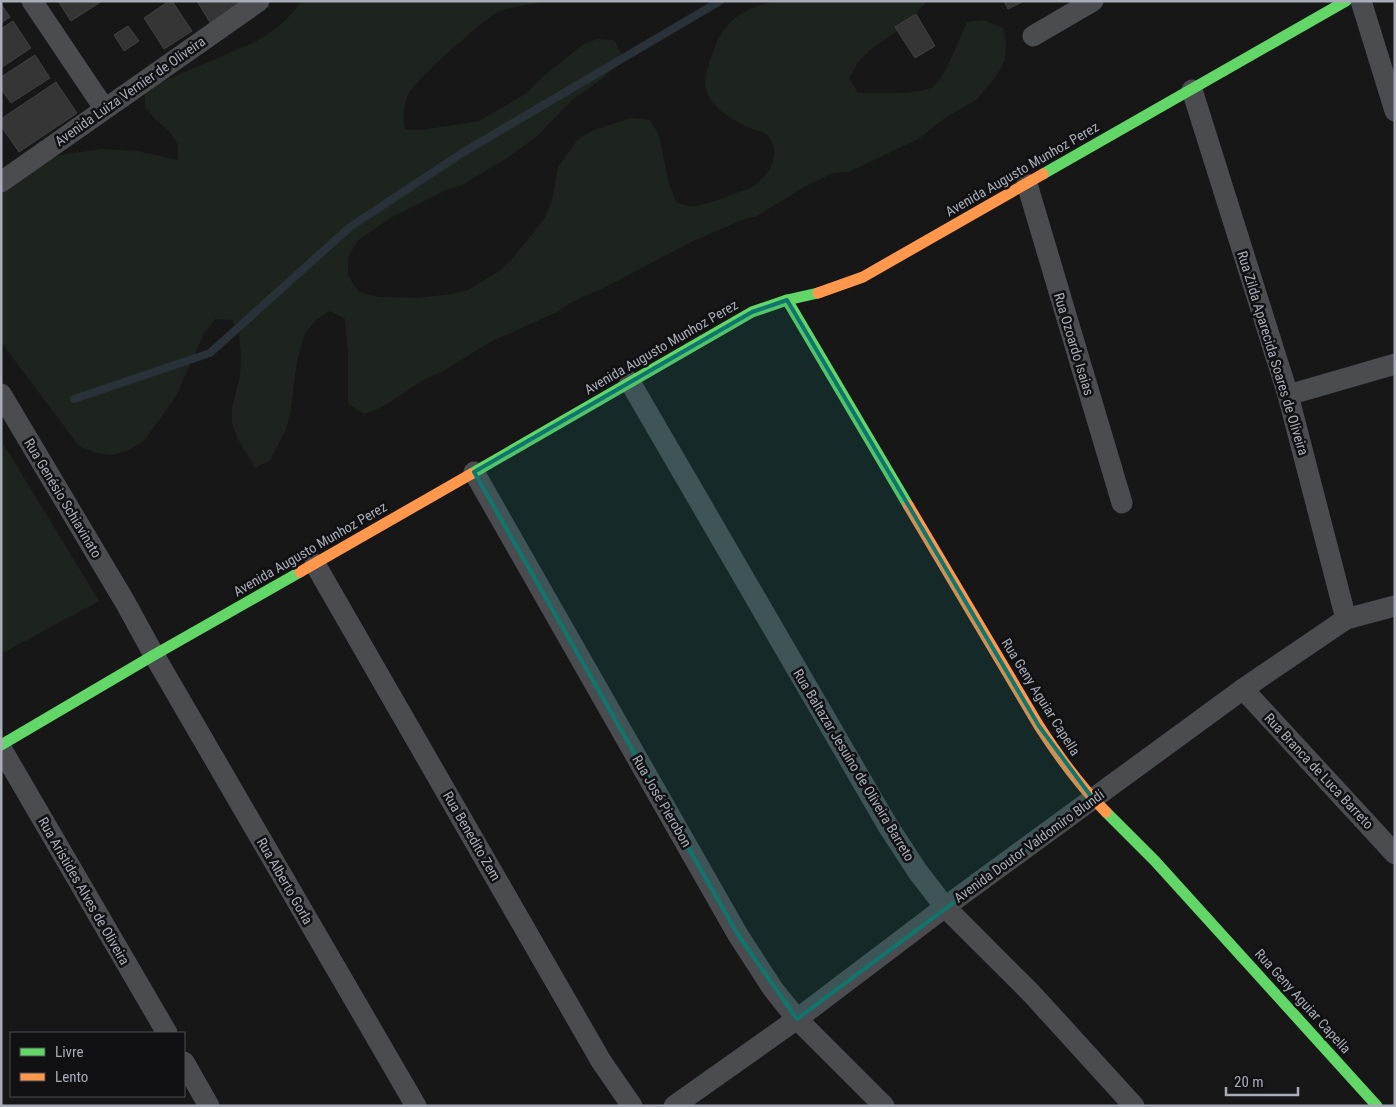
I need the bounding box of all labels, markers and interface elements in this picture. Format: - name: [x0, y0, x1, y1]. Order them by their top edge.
- street label: Avenida Luiza Vernier de Oliveira: [52, 33, 208, 149]
- street label: Avenida Augusto Munhoz Perez: [943, 118, 1101, 220]
- street label: Rua Zilda Aparecida Soares de Oliveira: [1234, 249, 1312, 457]
- street label: Rua Ozoardo Isaias: [1051, 291, 1097, 397]
- street label: Avenida Augusto Munhoz Perez: [582, 296, 740, 398]
- street label: Rua Genésio Schiavinato: [21, 436, 105, 560]
- street label: Avenida Augusto Munhoz Perez: [231, 498, 389, 600]
- street label: Rua Geny Aguiar Capella: [998, 635, 1084, 759]
- street label: Rua Baltazar Jesuíno de Oliveira Barreto: [790, 666, 918, 864]
- street label: Rua Branca de Luca Barreto: [1261, 710, 1377, 832]
- street label: Rua José Pierobon: [629, 752, 695, 850]
- street label: Avenida Doutor Valdomiro Blundi: [951, 786, 1107, 906]
- street label: Rua Benedito Zem: [440, 789, 504, 883]
- street label: Rua Aristides Alves de Oliveira: [35, 814, 133, 968]
- street label: Rua Alberto Gorla: [254, 835, 316, 927]
- street label: Rua Geny Aguiar Capella: [1252, 945, 1354, 1057]
- legend: [10, 1032, 185, 1097]
- text: Livre: [55, 1043, 83, 1061]
- scale bar: [1226, 1064, 1298, 1096]
- text: Lento: [55, 1068, 88, 1086]
- text: 20 m: [1234, 1073, 1264, 1091]

